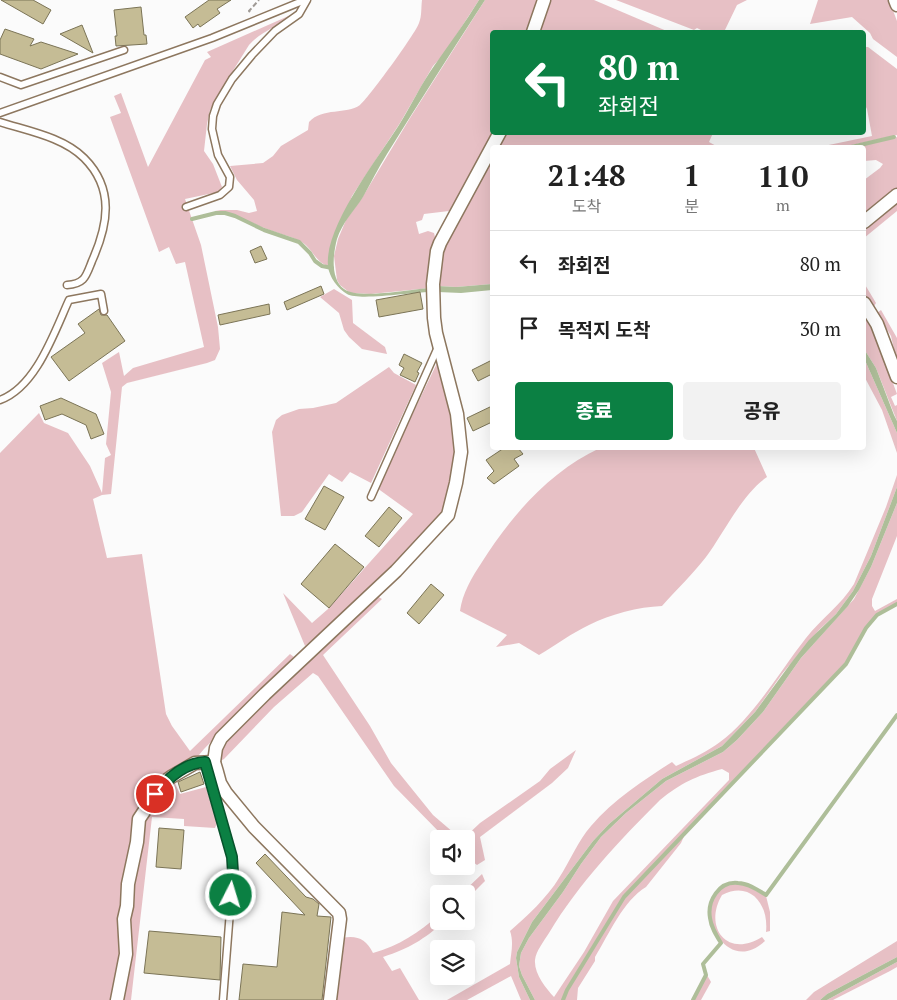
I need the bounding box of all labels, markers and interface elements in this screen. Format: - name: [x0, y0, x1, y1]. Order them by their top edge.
- text: 80 m: [598, 44, 679, 90]
- icon: left: [515, 50, 580, 115]
- text: 좌회전: [598, 91, 659, 120]
- text: 21:48: [548, 155, 626, 195]
- text: 1: [683, 155, 700, 195]
- text: 110: [758, 156, 808, 196]
- text: m: [776, 194, 790, 216]
- text: 도착: [572, 195, 601, 217]
- text: 분: [684, 195, 699, 217]
- icon: left: [515, 249, 543, 277]
- text: 80 m: [800, 251, 841, 276]
- text: 좌회전: [558, 252, 610, 277]
- icon: arrive: [515, 314, 543, 342]
- text: 30 m: [800, 316, 841, 341]
- text: 목적지 도착: [558, 317, 651, 342]
- button: 종료: [515, 382, 673, 440]
- button: 공유: [683, 382, 841, 440]
- pin: [134, 773, 176, 815]
- icon: arrive: [141, 780, 169, 808]
- map controls: [430, 830, 475, 985]
- button: sound: [430, 830, 475, 875]
- position arrow: [204, 868, 256, 920]
- button: search: [430, 885, 475, 930]
- button: layers: [430, 940, 475, 985]

